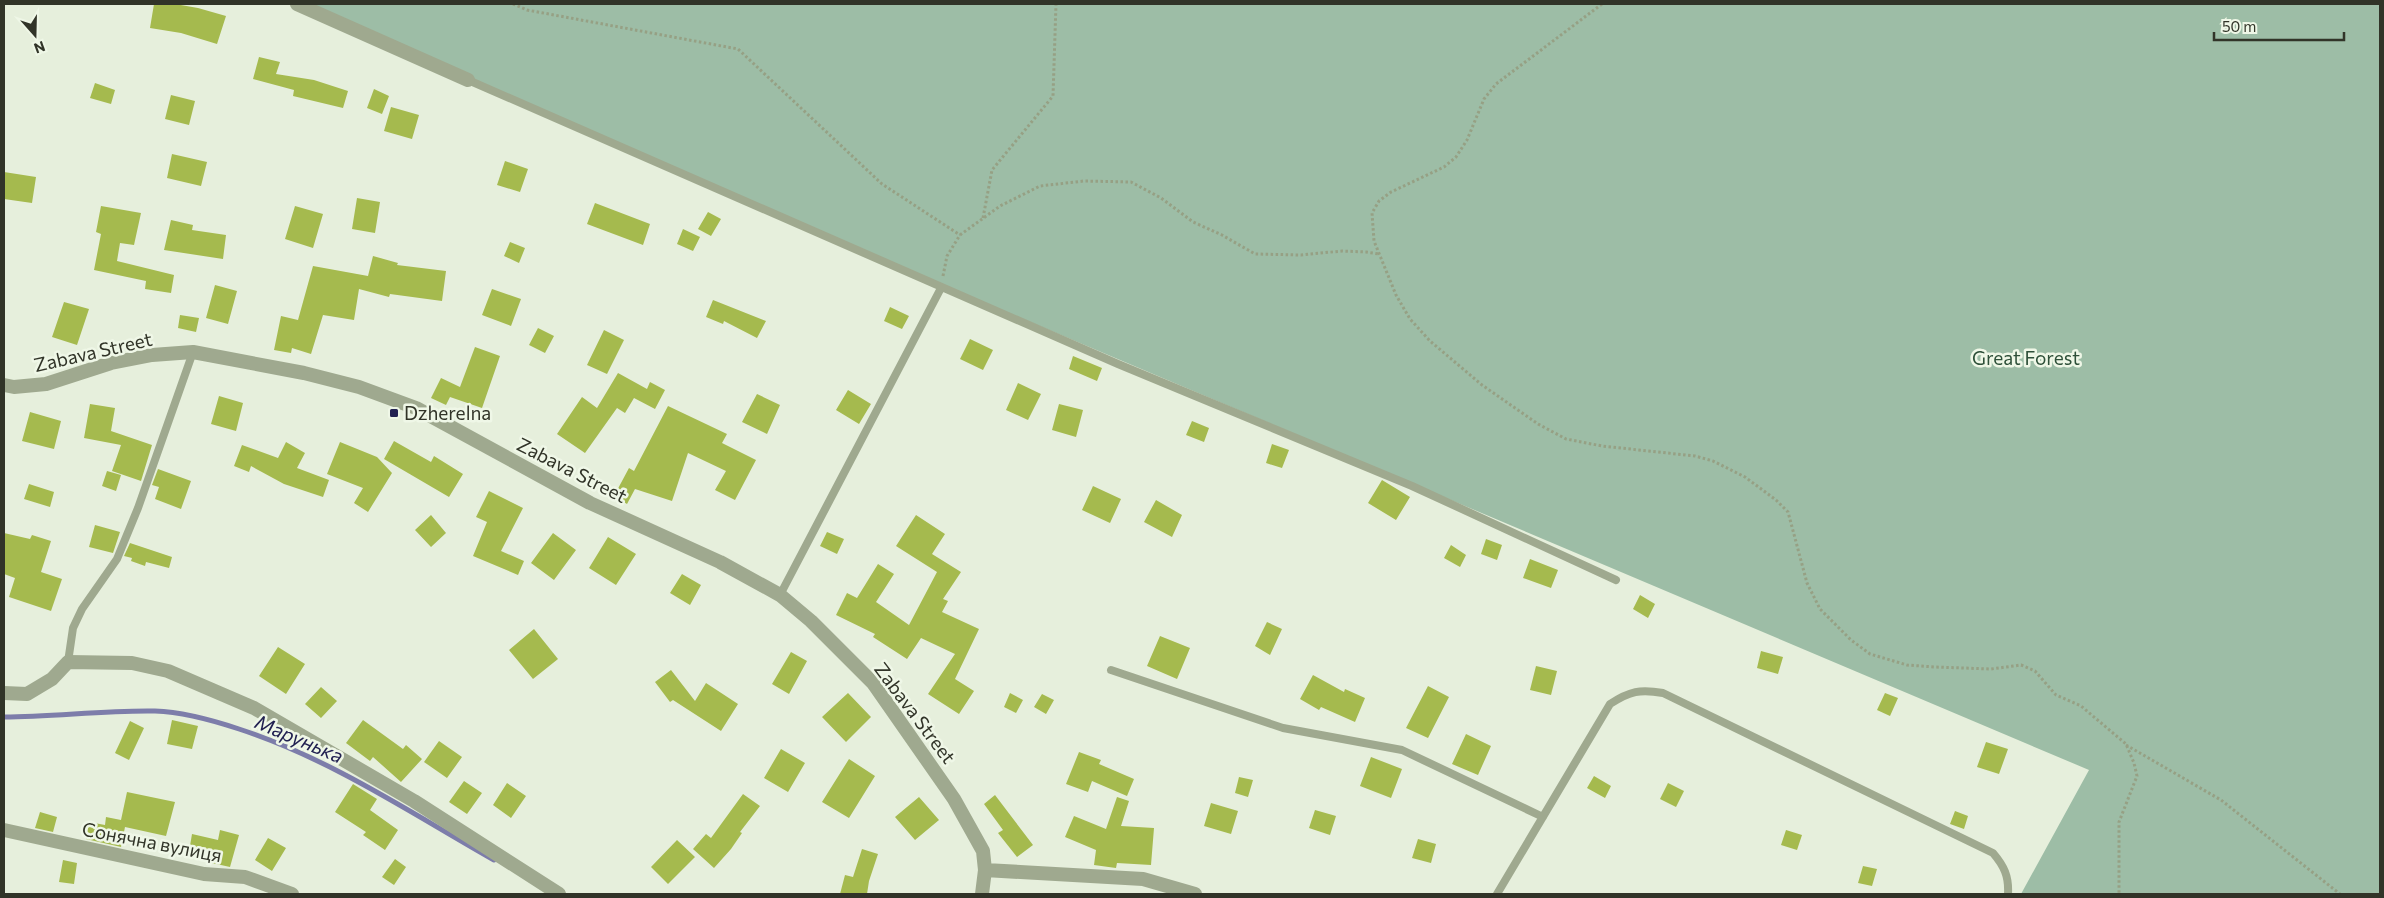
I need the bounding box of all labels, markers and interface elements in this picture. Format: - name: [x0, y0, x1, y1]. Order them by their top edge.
- north arrow: [10, 10, 60, 60]
- scale bar: [2214, 10, 2344, 42]
- text: 50 m: [2222, 17, 2256, 35]
- text: N: [32, 38, 47, 57]
- street label: Zabava Street: [32, 327, 154, 376]
- park label: Great Forest: [1972, 346, 2080, 369]
- place label: Dzherelna: [404, 401, 491, 424]
- marker: Dzherelna: [388, 407, 400, 419]
- street label: Zabava Street: [513, 432, 631, 507]
- street label: Zabava Street: [870, 658, 961, 768]
- water label: Марунька: [252, 709, 347, 767]
- street label: Сонячна вулиця: [80, 817, 224, 866]

